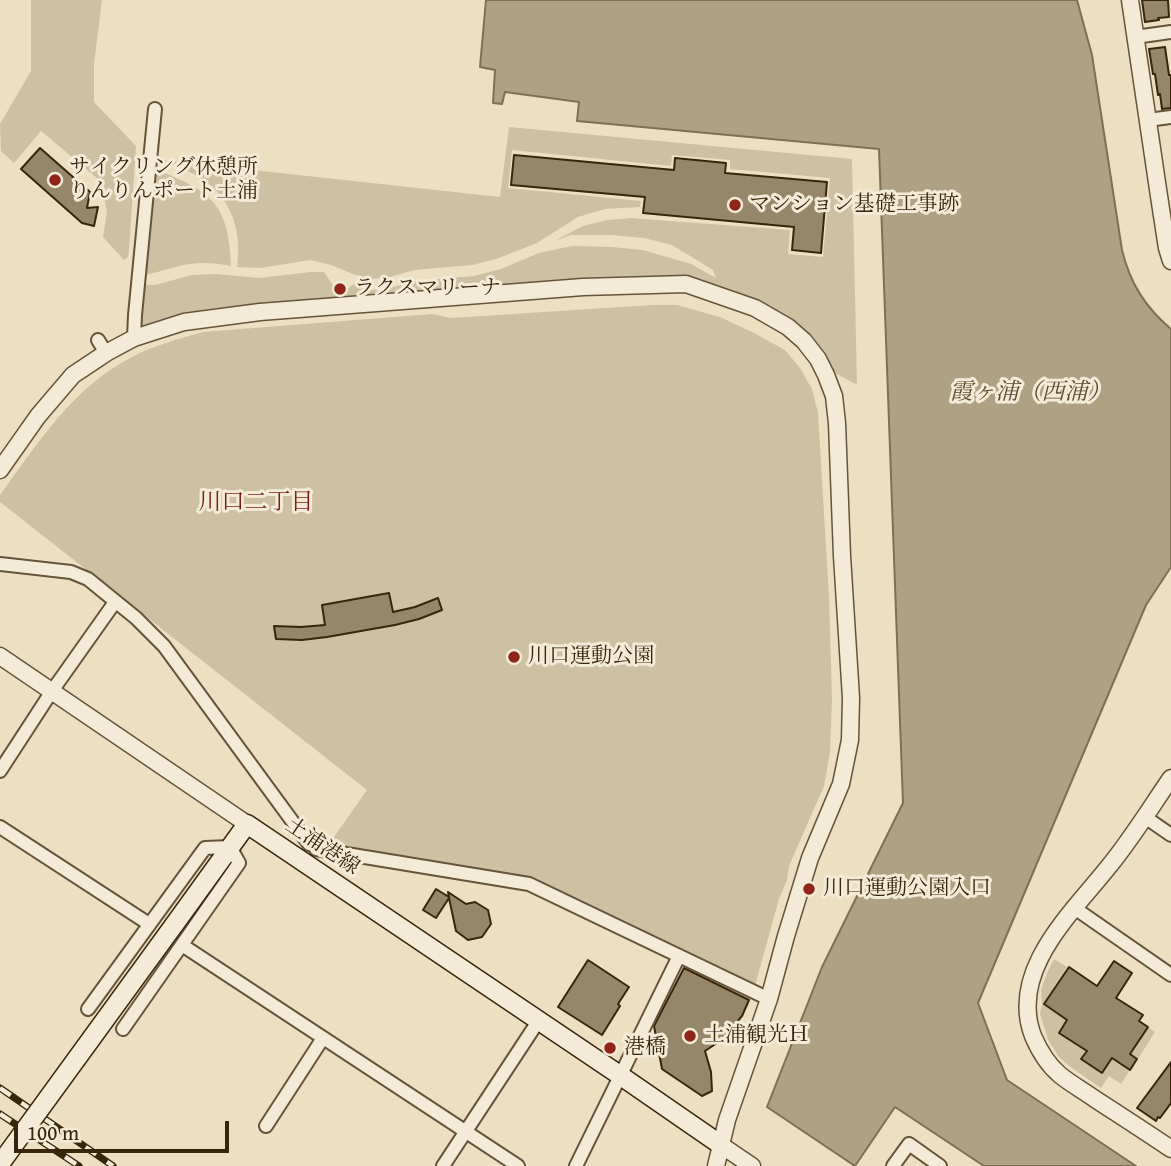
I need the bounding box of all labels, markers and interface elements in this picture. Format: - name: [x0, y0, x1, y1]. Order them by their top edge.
- place label: サイクリング休憩所 りんりんポート土浦: [69, 155, 258, 205]
- marker: サイクリング休憩所 りんりんポート土浦: [47, 172, 63, 188]
- place label: マンション基礎工事跡: [749, 192, 959, 218]
- marker: マンション基礎工事跡: [727, 197, 743, 213]
- place label: ラクスマリーナ: [354, 276, 501, 302]
- marker: ラクスマリーナ: [332, 281, 348, 297]
- water label: 霞ヶ浦（西浦）: [950, 379, 1110, 407]
- district label: 川口二丁目: [199, 489, 313, 517]
- place label: 川口運動公園: [528, 644, 654, 670]
- marker: 川口運動公園: [506, 649, 522, 665]
- street label: 土浦港線: [280, 813, 364, 881]
- place label: 川口運動公園入口: [823, 876, 991, 902]
- marker: 川口運動公園入口: [801, 881, 817, 897]
- place label: 土浦観光Ｈ: [704, 1023, 809, 1049]
- marker: 土浦観光Ｈ: [682, 1028, 698, 1044]
- place label: 港橋: [624, 1035, 666, 1061]
- marker: 港橋: [602, 1040, 618, 1056]
- scale bar: [18, 1106, 233, 1150]
- text: 100 m: [27, 1117, 79, 1148]

